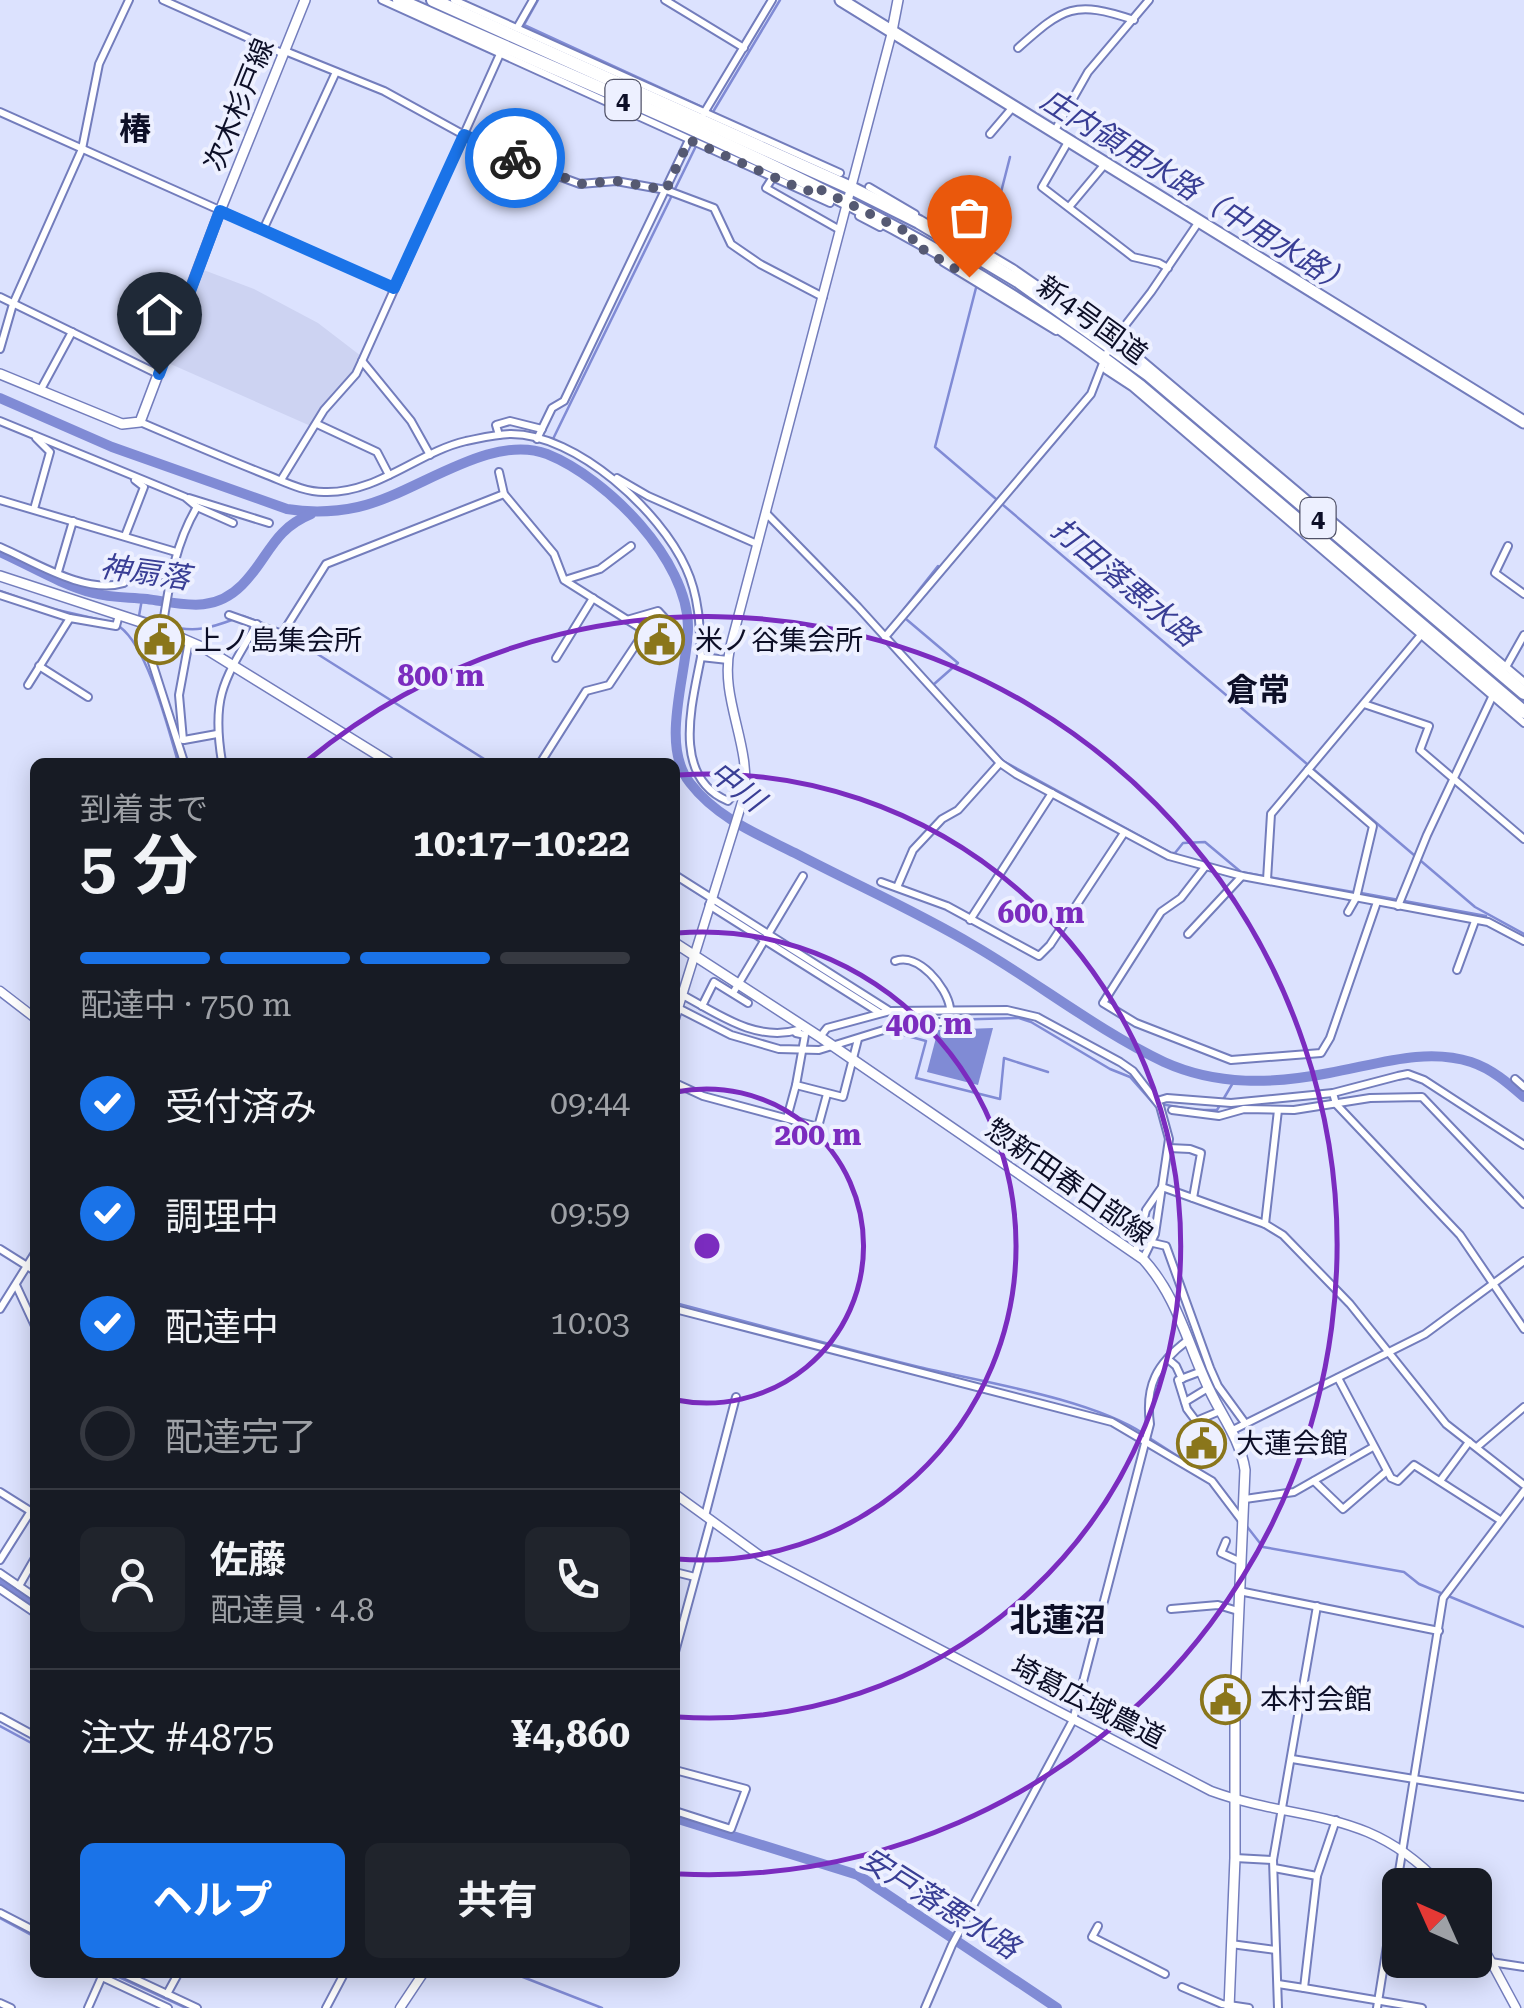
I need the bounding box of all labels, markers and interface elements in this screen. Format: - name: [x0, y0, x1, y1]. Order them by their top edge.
- street label: 次木杉戸線: [197, 34, 281, 176]
- road number: 4: [606, 80, 640, 120]
- water label: 庄内領用水路（中用水路）: [1035, 82, 1359, 302]
- courier: [465, 108, 565, 208]
- district label: 椿: [119, 110, 151, 148]
- icon: bike: [488, 131, 543, 186]
- pin: [927, 175, 1012, 278]
- icon: bag: [942, 190, 997, 245]
- street label: 新4号国道: [1031, 269, 1153, 371]
- pin: [117, 272, 202, 375]
- icon: home: [132, 287, 187, 342]
- road number: 4: [1300, 498, 1336, 538]
- water label: 打田落悪水路: [1045, 511, 1207, 655]
- water label: 神扇落: [98, 548, 196, 596]
- public building icon: 上ノ島集会所: [133, 614, 185, 666]
- public building icon: 米ノ谷集会所: [634, 614, 686, 666]
- place label: 上ノ島集会所: [194, 624, 362, 657]
- place label: 米ノ谷集会所: [695, 624, 863, 657]
- text: 800 m: [398, 658, 485, 693]
- district label: 倉常: [1226, 671, 1290, 709]
- water label: 中川: [703, 754, 774, 820]
- text: 到着まで: [80, 790, 208, 828]
- text: 10:17–10:22: [413, 821, 630, 865]
- text: 5 分: [80, 828, 198, 904]
- text: 600 m: [998, 895, 1085, 930]
- text: 配達中 · 750 m: [80, 986, 291, 1024]
- text: 400 m: [886, 1006, 973, 1041]
- icon: check: [80, 1076, 135, 1131]
- text: 09:44: [550, 1084, 630, 1122]
- text: 受付済み: [165, 1085, 317, 1129]
- street label: 惣新田春日部線: [979, 1112, 1159, 1252]
- text: 200 m: [775, 1117, 862, 1152]
- icon: check: [80, 1186, 135, 1241]
- text: 09:59: [550, 1194, 630, 1232]
- text: 調理中: [165, 1195, 279, 1239]
- centre of rings: [689, 1228, 725, 1264]
- icon: check: [80, 1296, 135, 1351]
- text: 10:03: [550, 1304, 630, 1342]
- text: 配達中: [165, 1305, 279, 1349]
- text: 配達完了: [165, 1415, 317, 1459]
- public building icon: 大蓮会館: [1175, 1417, 1227, 1469]
- place label: 大蓮会館: [1236, 1427, 1348, 1460]
- button: person: [80, 1527, 185, 1632]
- button: phone: [525, 1527, 630, 1632]
- text: 佐藤: [210, 1538, 286, 1582]
- text: 配達員 · 4.8: [210, 1591, 374, 1629]
- district label: 北蓮沼: [1010, 1601, 1106, 1639]
- street label: 埼葛広域農道: [1006, 1649, 1170, 1755]
- public building icon: 本村会館: [1199, 1673, 1251, 1725]
- place label: 本村会館: [1260, 1683, 1372, 1716]
- text: ¥4,860: [511, 1712, 630, 1756]
- text: 注文 #4875: [80, 1716, 275, 1760]
- water label: 安戸落悪水路: [854, 1840, 1028, 1967]
- button: ヘルプ: [80, 1843, 345, 1958]
- button: 共有: [365, 1843, 630, 1958]
- north arrow: [1382, 1868, 1492, 1978]
- map controls: [1382, 1868, 1492, 1978]

